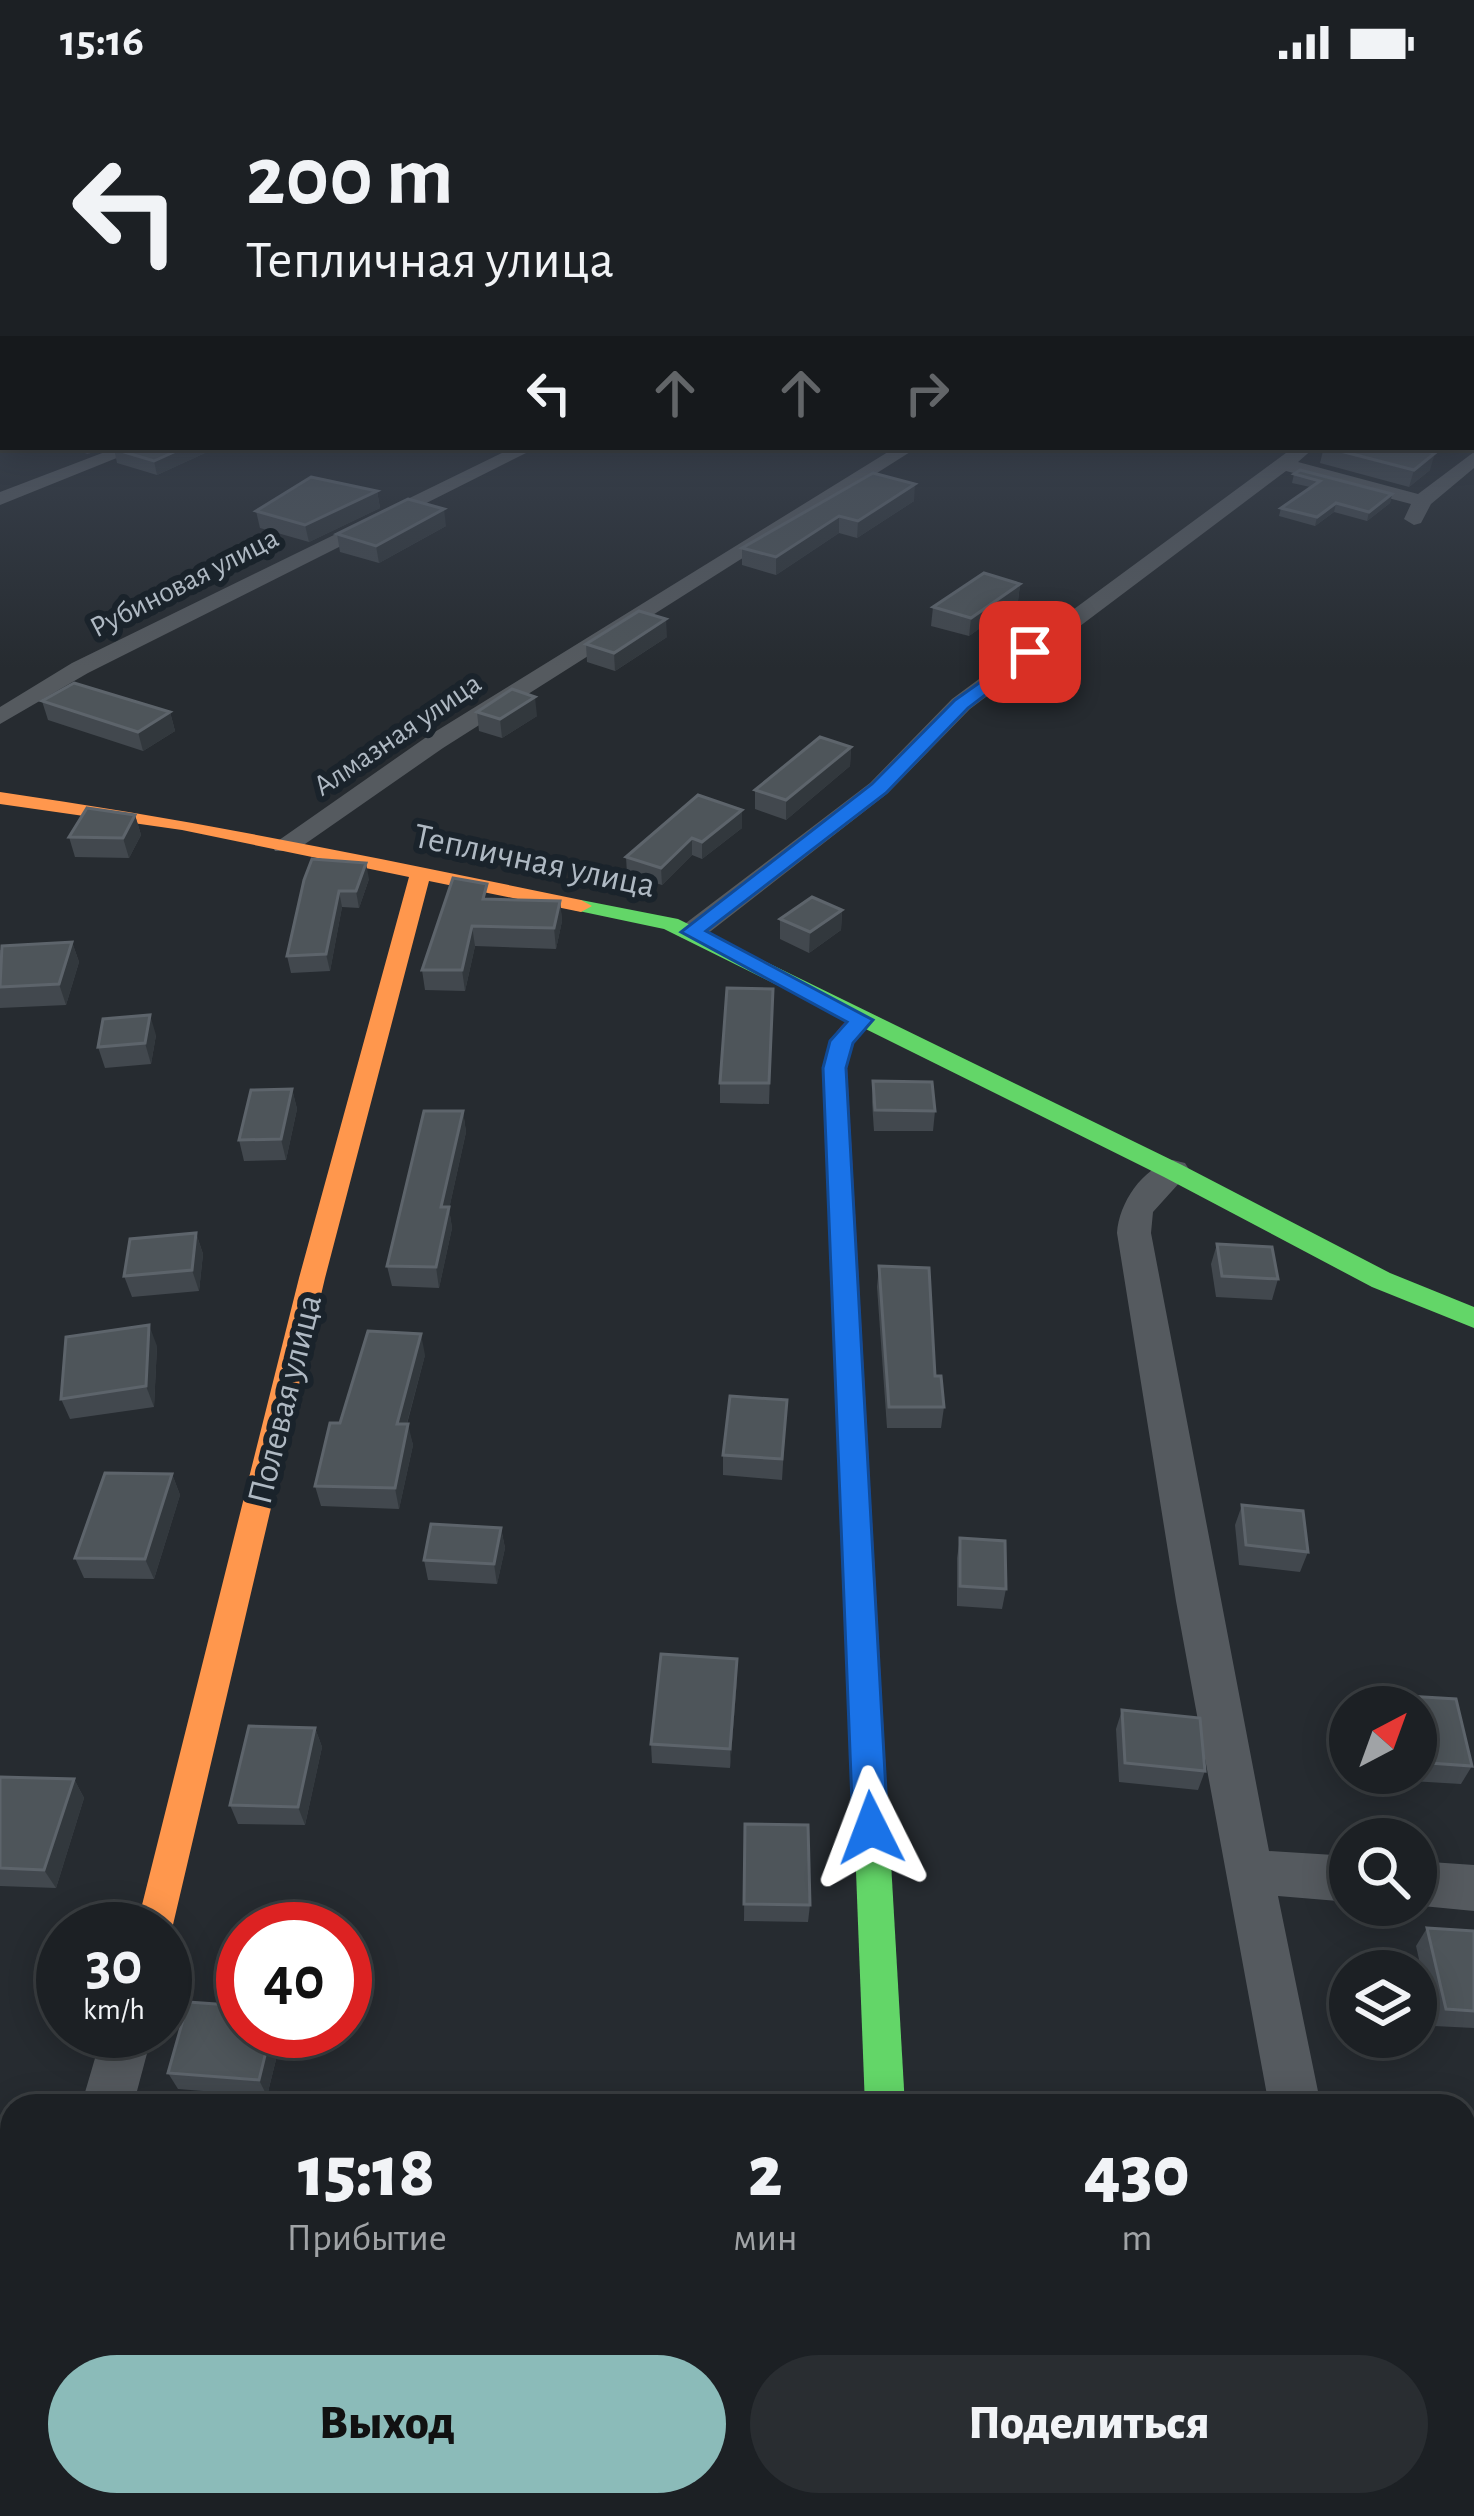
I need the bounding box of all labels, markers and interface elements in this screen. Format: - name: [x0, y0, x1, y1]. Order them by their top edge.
- text: 15:16: [60, 19, 144, 64]
- icon: left: [48, 132, 204, 288]
- text: 200 m: [246, 136, 454, 220]
- text: Тепличная улица: [246, 234, 614, 288]
- icon: left: [516, 360, 582, 426]
- icon: ahead: [642, 360, 708, 426]
- icon: ahead: [768, 360, 834, 426]
- icon: right: [894, 360, 960, 426]
- street label: Рубиновая улица: [85, 523, 284, 643]
- pin: [979, 601, 1081, 703]
- icon: arrive: [997, 619, 1063, 685]
- street label: Алмазная улица: [308, 668, 487, 802]
- street label: Тепличная улица: [411, 818, 658, 904]
- street label: Полевая улица: [241, 1291, 328, 1508]
- north arrow: [1329, 1686, 1437, 1794]
- map controls: [1329, 1686, 1437, 2058]
- position arrow: [808, 1765, 934, 1891]
- button: search: [1329, 1818, 1437, 1926]
- speed limit sign: 40: [216, 1902, 372, 2058]
- text: 30: [85, 1935, 143, 1995]
- button: layers: [1329, 1950, 1437, 2058]
- text: km/h: [83, 1995, 145, 2025]
- text: 15:18: [298, 2137, 435, 2209]
- text: 2: [748, 2137, 783, 2209]
- text: 430: [1084, 2137, 1190, 2209]
- text: Прибытие: [286, 2219, 447, 2258]
- text: мин: [733, 2219, 798, 2258]
- text: m: [1121, 2219, 1152, 2258]
- button: Выход: [48, 2355, 726, 2493]
- button: Поделиться: [750, 2355, 1428, 2493]

